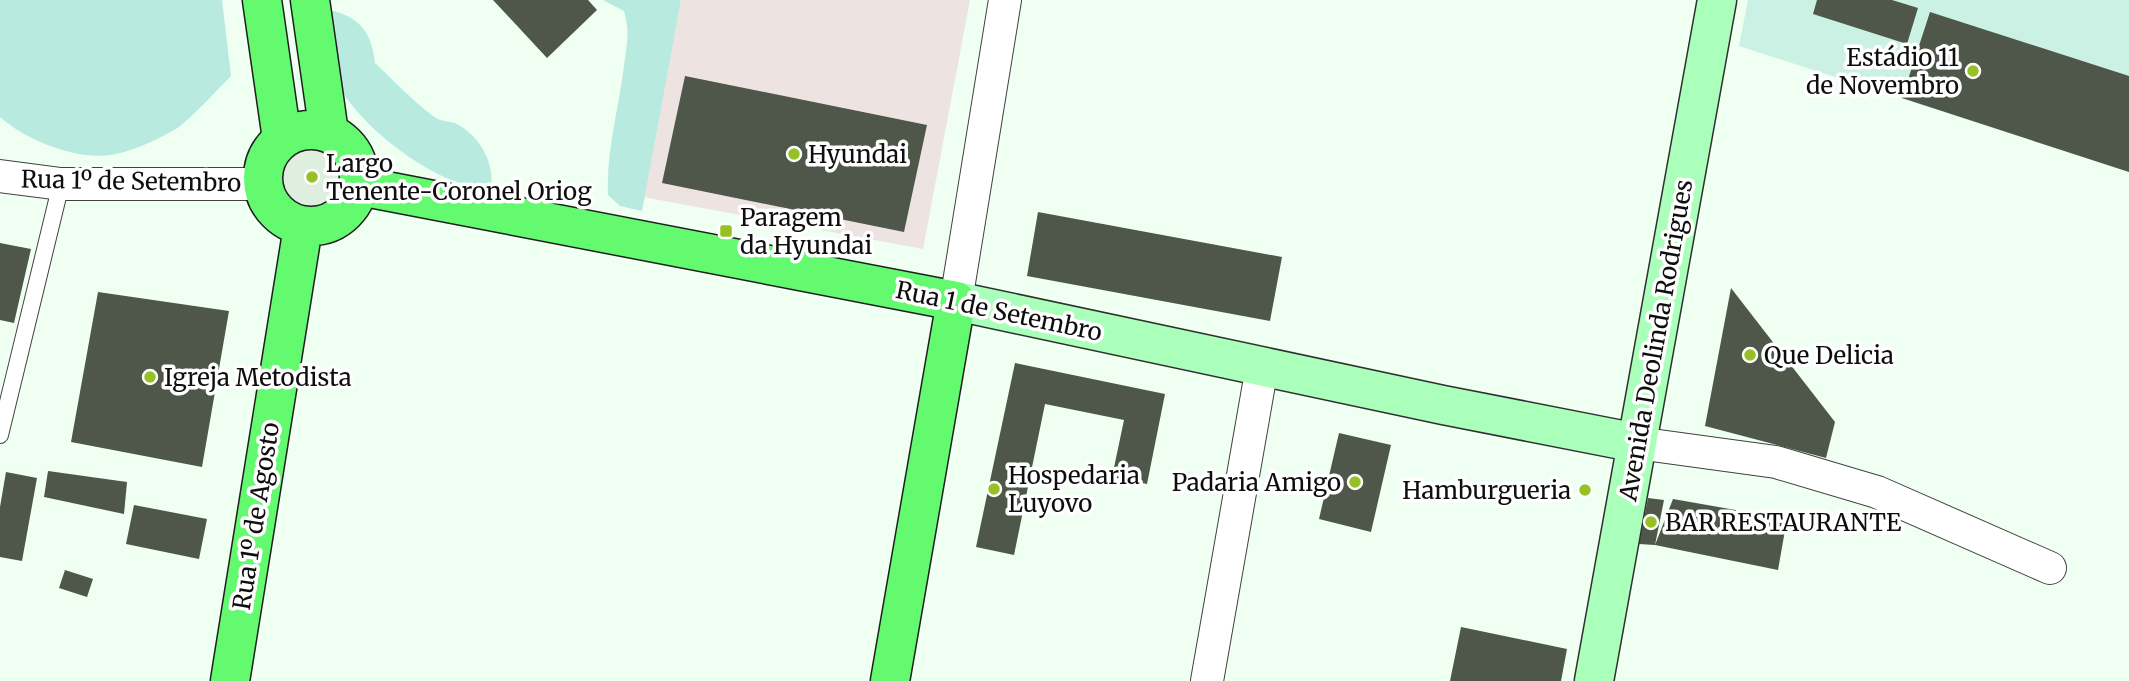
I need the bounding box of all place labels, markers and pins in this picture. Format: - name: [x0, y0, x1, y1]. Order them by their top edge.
- place label: Estádio 11 de Novembro: [1806, 42, 1959, 101]
- marker: Estádio 11 de Novembro: [1965, 63, 1981, 79]
- place label: Hyundai: [808, 139, 907, 170]
- marker: Hyundai: [786, 146, 802, 162]
- place label: Largo Tenente-Coronel Oriog: [326, 148, 592, 207]
- marker: Largo Tenente-Coronel Oriog: [304, 169, 320, 185]
- place label: Paragem da Hyundai: [740, 202, 873, 261]
- marker: Paragem da Hyundai: [718, 223, 734, 239]
- place label: Que Delicia: [1764, 340, 1894, 371]
- marker: Que Delicia: [1742, 347, 1758, 363]
- place label: Igreja Metodista: [164, 362, 352, 393]
- marker: Igreja Metodista: [142, 369, 158, 385]
- place label: Hospedaria Luyovo: [1008, 460, 1140, 519]
- place label: Padaria Amigo: [1172, 467, 1341, 498]
- marker: Padaria Amigo: [1347, 474, 1363, 490]
- place label: Hamburgueria: [1402, 475, 1571, 506]
- marker: Hospedaria Luyovo: [986, 481, 1002, 497]
- marker: Hamburgueria: [1577, 482, 1593, 498]
- place label: BAR RESTAURANTE: [1665, 507, 1902, 538]
- marker: BAR RESTAURANTE: [1643, 514, 1659, 530]

